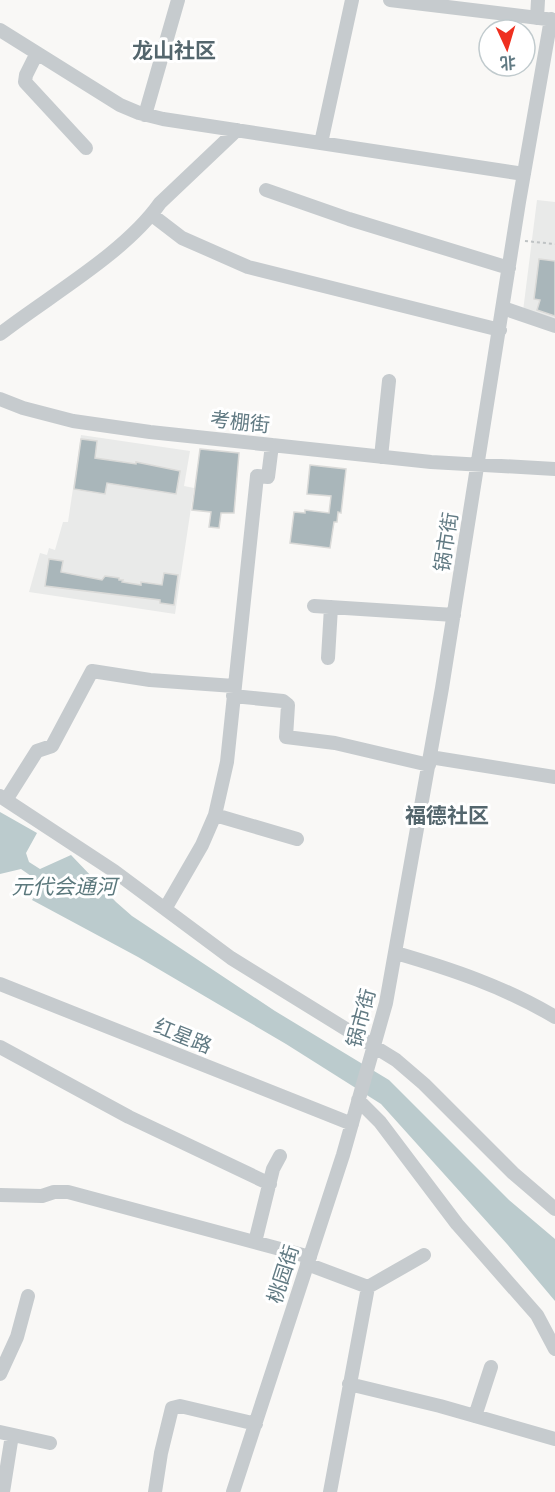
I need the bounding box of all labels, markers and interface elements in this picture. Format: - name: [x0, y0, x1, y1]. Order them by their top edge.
- north arrow: [477, 18, 537, 78]
- district label: 龙山社区: [132, 39, 216, 63]
- text: 北: [499, 52, 517, 73]
- street label: 考棚街: [209, 407, 271, 437]
- street label: 锅市街: [429, 510, 463, 574]
- district label: 福德社区: [405, 804, 489, 828]
- water label: 元代会通河: [12, 875, 120, 899]
- street label: 锅市街: [342, 986, 380, 1050]
- street label: 红星路: [151, 1014, 215, 1058]
- street label: 桃园街: [262, 1242, 304, 1306]

